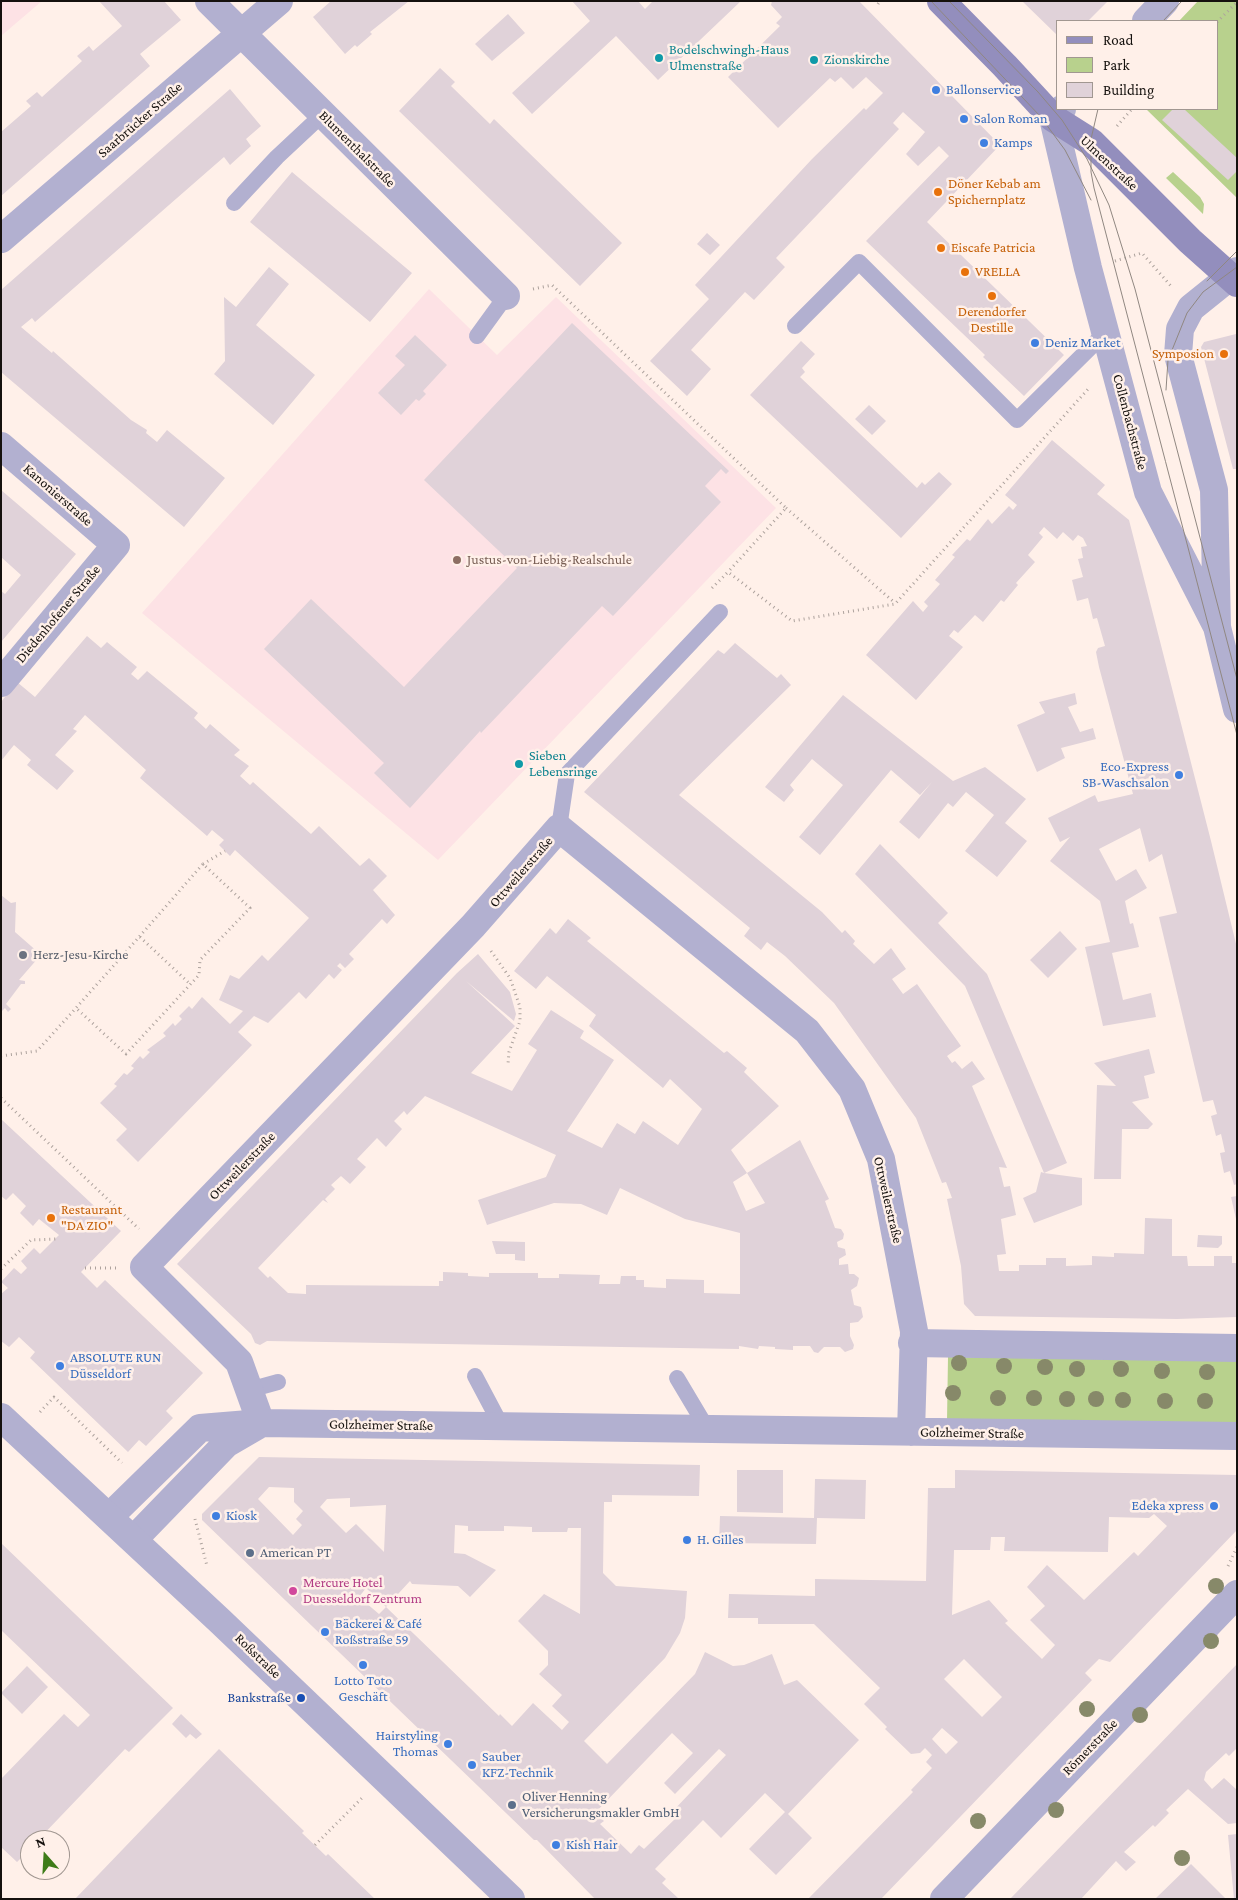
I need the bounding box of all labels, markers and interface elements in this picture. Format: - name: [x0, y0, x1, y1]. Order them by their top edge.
- legend: [1056, 20, 1218, 110]
- text: Road: [1103, 32, 1133, 48]
- place label: Bodelschwingh-Haus Ulmenstraße: [669, 42, 789, 74]
- marker: Bodelschwingh-Haus Ulmenstraße: [653, 52, 665, 64]
- place label: Zionskirche: [824, 52, 889, 68]
- marker: Zionskirche: [808, 54, 820, 66]
- text: Park: [1103, 57, 1130, 73]
- street label: Saarbrücker Straße: [94, 79, 186, 161]
- place label: Ballonservice: [946, 82, 1021, 98]
- text: Building: [1103, 82, 1154, 98]
- marker: Ballonservice: [930, 84, 942, 96]
- street label: Blumenthalstraße: [315, 107, 399, 191]
- place label: Salon Roman: [974, 111, 1048, 127]
- marker: Salon Roman: [958, 113, 970, 125]
- street label: Ulmenstraße: [1077, 132, 1141, 194]
- place label: Kamps: [994, 135, 1032, 151]
- marker: Kamps: [978, 137, 990, 149]
- place label: Döner Kebab am Spichernplatz: [948, 176, 1041, 208]
- marker: Döner Kebab am Spichernplatz: [932, 186, 944, 198]
- place label: Eiscafe Patricia: [951, 240, 1035, 256]
- marker: Eiscafe Patricia: [935, 242, 947, 254]
- place label: VRELLA: [975, 264, 1020, 280]
- marker: VRELLA: [959, 266, 971, 278]
- marker: Derendorfer Destille: [986, 290, 998, 302]
- place label: Derendorfer Destille: [958, 304, 1026, 336]
- place label: Deniz Market: [1045, 335, 1121, 351]
- marker: Deniz Market: [1029, 337, 1041, 349]
- place label: Symposion: [1152, 346, 1214, 362]
- marker: Symposion: [1218, 348, 1230, 360]
- street label: Collenbachstraße: [1109, 372, 1151, 472]
- street label: Kanonierstraße: [20, 460, 96, 530]
- place label: Justus-von-Liebig-Realschule: [467, 552, 632, 568]
- marker: Justus-von-Liebig-Realschule: [451, 554, 463, 566]
- street label: Diedenhofener Straße: [12, 562, 104, 666]
- place label: Sieben Lebensringe: [529, 748, 597, 780]
- marker: Sieben Lebensringe: [513, 758, 525, 770]
- place label: Eco-Express SB-Waschsalon: [1082, 759, 1169, 792]
- marker: Eco-Express SB-Waschsalon: [1173, 769, 1185, 781]
- street label: Ottweilerstraße: [486, 833, 556, 911]
- place label: Herz-Jesu-Kirche: [33, 947, 128, 963]
- marker: Herz-Jesu-Kirche: [17, 949, 29, 961]
- street label: Ottweilerstraße: [205, 1128, 279, 1204]
- street label: Ottweilerstraße: [870, 1155, 906, 1245]
- place label: Restaurant "DA ZIO": [61, 1202, 122, 1234]
- marker: Restaurant "DA ZIO": [45, 1212, 57, 1224]
- place label: ABSOLUTE RUN Düsseldorf: [70, 1350, 161, 1382]
- marker: ABSOLUTE RUN Düsseldorf: [54, 1360, 66, 1372]
- street label: Golzheimer Straße: [329, 1416, 433, 1434]
- street label: Golzheimer Straße: [920, 1424, 1024, 1442]
- place label: Edeka xpress: [1131, 1498, 1204, 1514]
- marker: Edeka xpress: [1208, 1500, 1220, 1512]
- place label: Kiosk: [226, 1508, 257, 1524]
- marker: Kiosk: [210, 1510, 222, 1522]
- place label: H. Gilles: [697, 1532, 744, 1548]
- marker: H. Gilles: [681, 1534, 693, 1546]
- place label: American PT: [260, 1545, 331, 1561]
- marker: American PT: [244, 1547, 256, 1559]
- place label: Mercure Hotel Duesseldorf Zentrum: [303, 1575, 422, 1608]
- marker: Mercure Hotel Duesseldorf Zentrum: [287, 1585, 299, 1597]
- place label: Bäckerei & Café Roßstraße 59: [335, 1616, 422, 1648]
- marker: Bäckerei & Café Roßstraße 59: [319, 1626, 331, 1638]
- street label: Roßstraße: [231, 1630, 285, 1682]
- marker: Lotto Toto Geschäft: [357, 1659, 369, 1671]
- place label: Lotto Toto Geschäft: [334, 1673, 392, 1705]
- place label: Bankstraße: [227, 1690, 291, 1706]
- marker: Bankstraße: [295, 1692, 307, 1704]
- street label: Römerstraße: [1059, 1715, 1121, 1779]
- place label: Hairstyling Thomas: [376, 1728, 438, 1760]
- marker: Hairstyling Thomas: [442, 1738, 454, 1750]
- place label: Sauber KFZ-Technik: [482, 1749, 553, 1781]
- marker: Sauber KFZ-Technik: [466, 1759, 478, 1771]
- place label: Oliver Henning Versicherungsmakler GmbH: [522, 1789, 679, 1821]
- marker: Oliver Henning Versicherungsmakler GmbH: [506, 1799, 518, 1811]
- north arrow: [20, 1830, 70, 1880]
- text: N: [33, 1833, 48, 1851]
- place label: Kish Hair: [566, 1837, 618, 1853]
- marker: Kish Hair: [550, 1839, 562, 1851]

